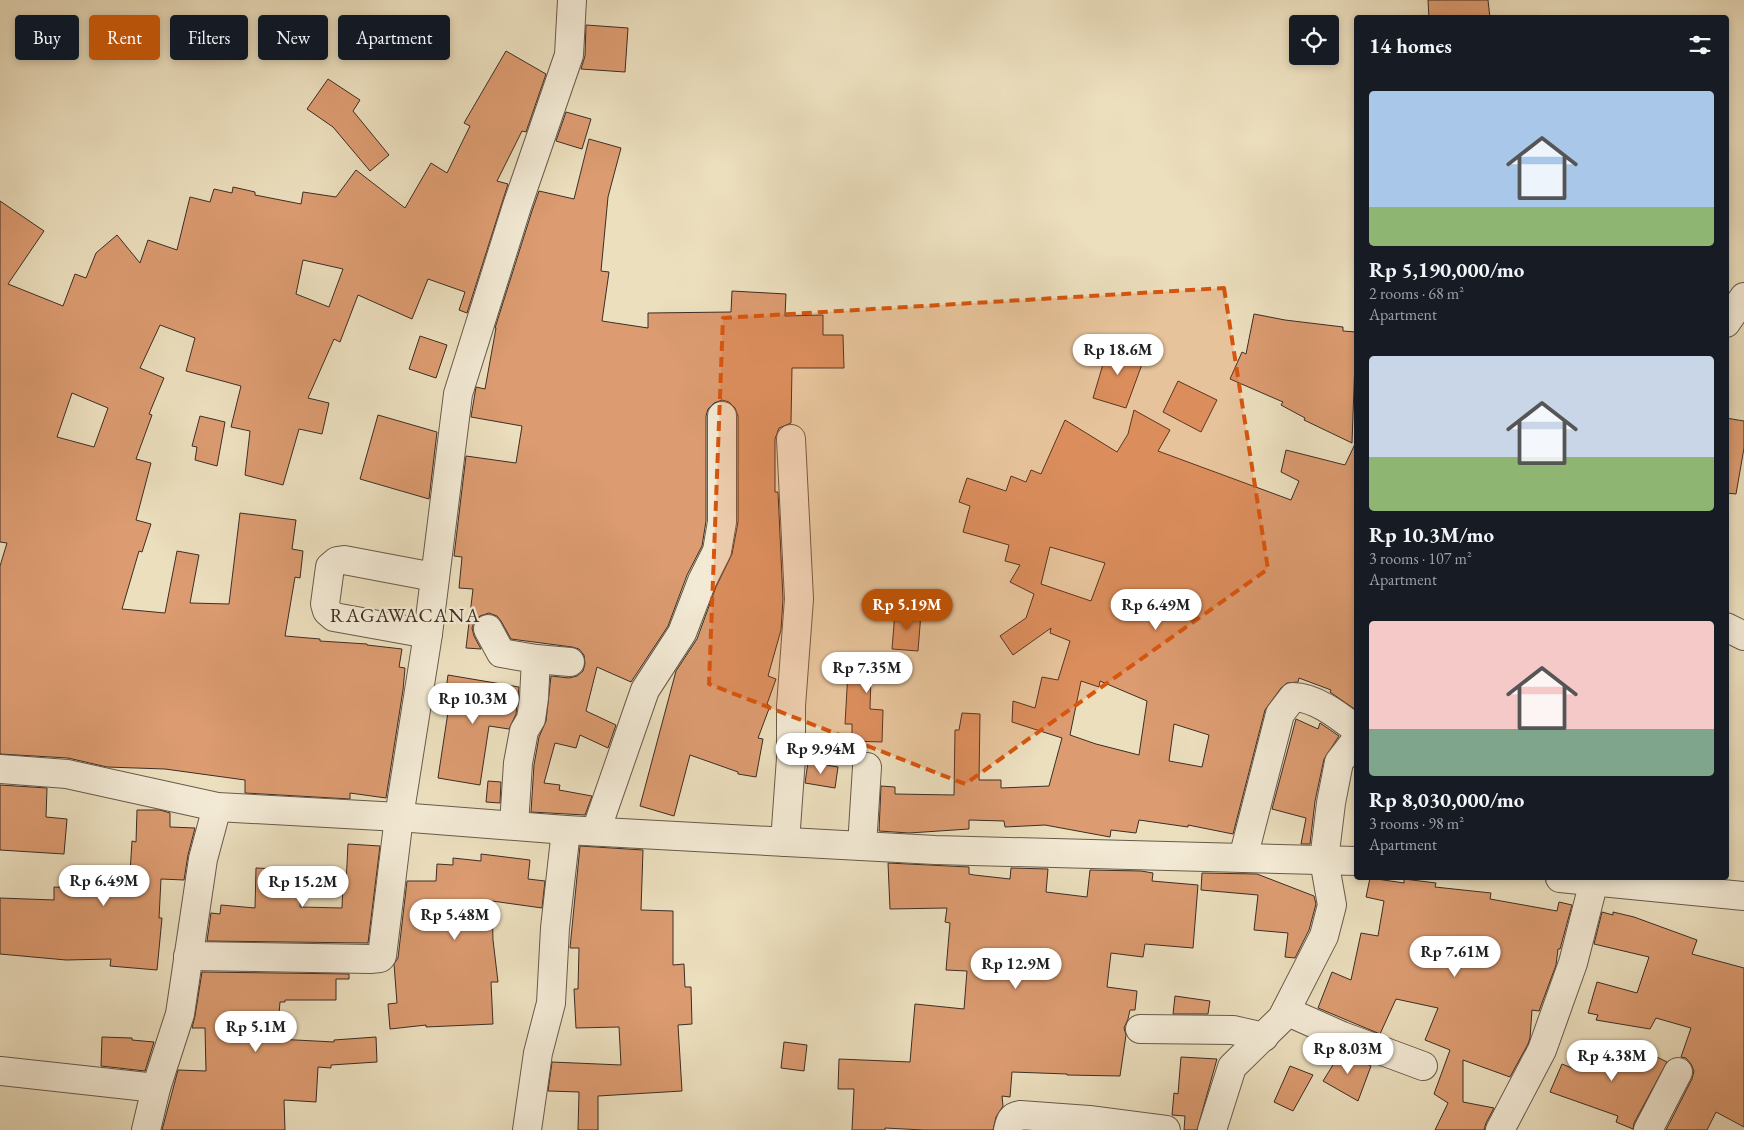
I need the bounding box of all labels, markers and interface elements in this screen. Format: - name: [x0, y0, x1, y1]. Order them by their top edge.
- chip: Buy: [15, 15, 79, 60]
- chip: Rent: [89, 15, 160, 60]
- chip: Filters: [170, 15, 248, 60]
- chip: New: [258, 15, 328, 60]
- chip: Apartment: [338, 15, 450, 60]
- map controls: [1289, 15, 1339, 65]
- button: locate: [1289, 15, 1339, 65]
- icon: filters: [1686, 31, 1714, 59]
- text: 14 homes: [1369, 32, 1452, 59]
- icon: home: [1497, 123, 1587, 213]
- text: Rp 5,190,000/mo: [1369, 256, 1524, 283]
- text: 2 rooms · 68 m²: [1369, 283, 1464, 304]
- text: Apartment: [1369, 304, 1437, 325]
- pin: Rp 18.6M: [1066, 334, 1170, 376]
- text: Rp 18.6M: [1084, 339, 1152, 360]
- icon: home: [1497, 388, 1587, 478]
- text: Rp 10.3M/mo: [1369, 521, 1494, 548]
- text: 3 rooms · 107 m²: [1369, 548, 1472, 569]
- text: Apartment: [1369, 569, 1437, 590]
- pin: Rp 5.19M: [855, 588, 959, 631]
- pin: Rp 6.49M: [1104, 588, 1208, 631]
- text: Rp 5.19M: [873, 594, 941, 615]
- text: Rp 6.49M: [1122, 594, 1190, 615]
- district label: RAGAWACANA: [330, 602, 480, 628]
- pin: Rp 7.35M: [815, 652, 919, 694]
- icon: home: [1497, 653, 1587, 743]
- text: Rp 7.35M: [833, 657, 901, 678]
- pin: Rp 10.3M: [421, 682, 525, 725]
- text: Rp 10.3M: [439, 688, 507, 709]
- pin: Rp 9.94M: [769, 732, 873, 775]
- text: Rp 9.94M: [787, 738, 855, 759]
- text: Rp 8,030,000/mo: [1369, 786, 1524, 813]
- text: 3 rooms · 98 m²: [1369, 813, 1464, 834]
- text: Apartment: [1369, 834, 1437, 855]
- pin: Rp 6.49M: [52, 864, 156, 907]
- pin: Rp 15.2M: [251, 866, 355, 908]
- text: Rp 6.49M: [70, 870, 138, 891]
- text: Rp 15.2M: [269, 871, 337, 892]
- pin: Rp 5.48M: [403, 898, 507, 941]
- text: Rp 5.48M: [421, 904, 489, 925]
- pin: Rp 7.61M: [1403, 936, 1507, 978]
- text: Rp 7.61M: [1421, 941, 1489, 962]
- pin: Rp 12.9M: [964, 948, 1068, 990]
- text: Rp 12.9M: [982, 953, 1050, 974]
- pin: Rp 5.1M: [210, 1010, 302, 1053]
- text: Rp 5.1M: [226, 1016, 286, 1037]
- pin: Rp 8.03M: [1296, 1032, 1400, 1075]
- text: Rp 8.03M: [1314, 1038, 1382, 1059]
- pin: Rp 4.38M: [1560, 1040, 1664, 1082]
- text: Rp 4.38M: [1578, 1045, 1646, 1066]

